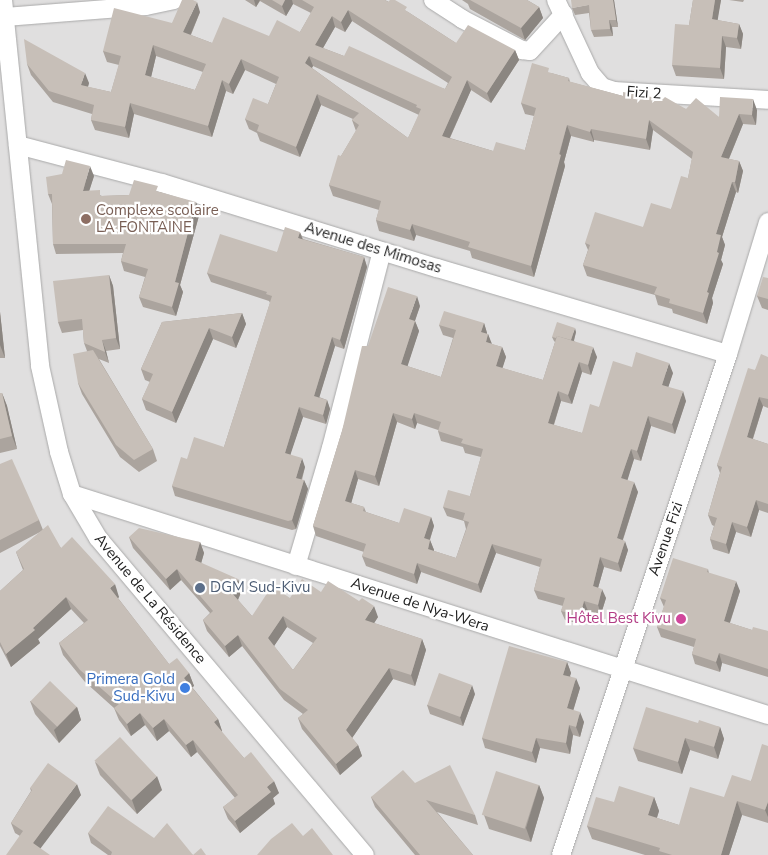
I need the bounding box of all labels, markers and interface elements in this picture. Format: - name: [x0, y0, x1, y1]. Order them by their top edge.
- street label: Fizi 2: [626, 83, 662, 103]
- place label: Complexe scolaire LA FONTAINE: [96, 201, 219, 236]
- marker: Complexe scolaire LA FONTAINE: [80, 213, 92, 225]
- street label: Avenue des Mimosas: [302, 219, 444, 277]
- street label: Avenue Fizi: [645, 500, 687, 578]
- street label: Avenue de La Résidence: [90, 530, 210, 668]
- street label: Avenue de Nya-Wera: [348, 574, 492, 636]
- place label: DGM Sud-Kivu: [210, 579, 310, 597]
- marker: DGM Sud-Kivu: [194, 582, 206, 594]
- place label: Hôtel Best Kivu: [567, 610, 671, 628]
- marker: Hôtel Best Kivu: [675, 613, 687, 625]
- place label: Primera Gold Sud-Kivu: [87, 670, 175, 705]
- marker: Primera Gold Sud-Kivu: [179, 682, 191, 694]

